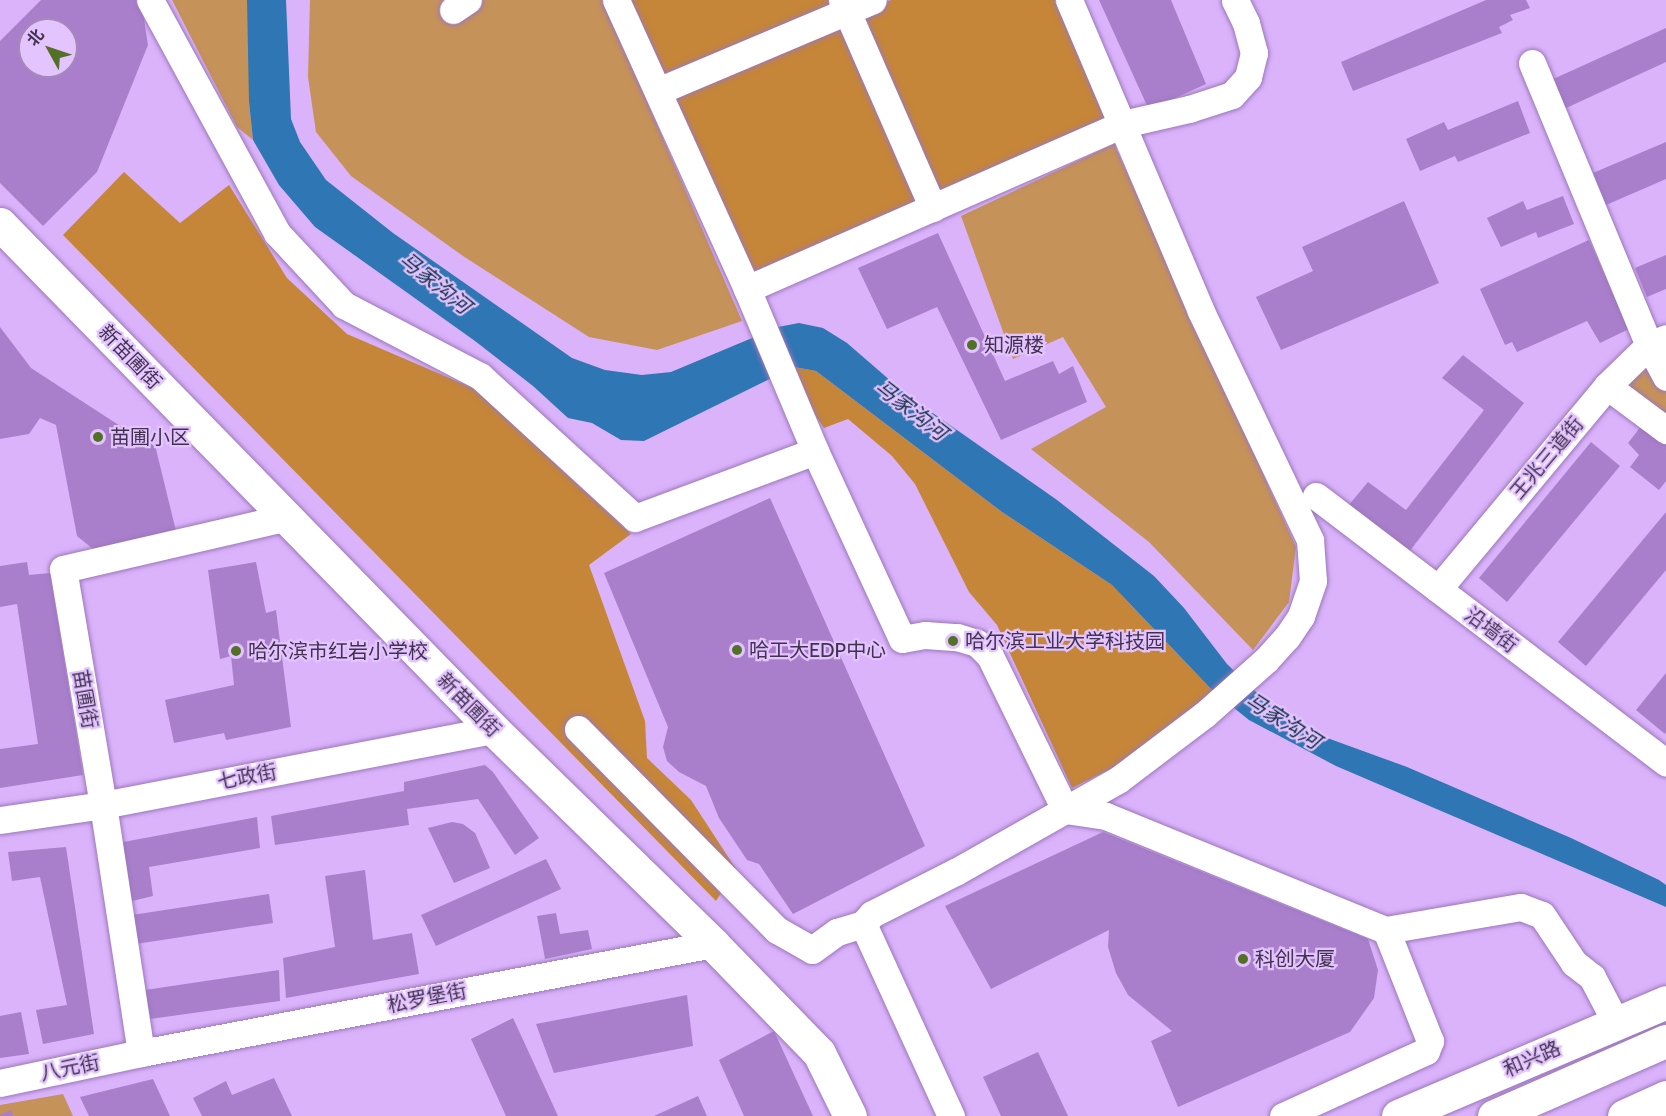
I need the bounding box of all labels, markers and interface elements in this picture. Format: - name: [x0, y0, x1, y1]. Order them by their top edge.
- north arrow: [18, 18, 78, 78]
- text: 北: [23, 25, 48, 50]
- water label: 马家沟河: [394, 247, 476, 319]
- street label: 新苗圃街: [94, 320, 166, 394]
- place label: 知源楼: [984, 333, 1044, 357]
- marker: 知源楼: [965, 338, 979, 352]
- water label: 马家沟河: [870, 374, 952, 446]
- street label: 王兆三道街: [1506, 412, 1588, 504]
- place label: 苗圃小区: [110, 425, 190, 449]
- marker: 苗圃小区: [91, 430, 105, 444]
- street label: 沿墙街: [1460, 602, 1522, 658]
- place label: 哈尔滨工业大学科技园: [965, 629, 1165, 653]
- marker: 哈尔滨工业大学科技园: [946, 634, 960, 648]
- place label: 哈工大EDP中心: [749, 638, 886, 662]
- place label: 哈尔滨市红岩小学校: [248, 639, 428, 663]
- marker: 哈工大EDP中心: [730, 643, 744, 657]
- marker: 哈尔滨市红岩小学校: [229, 644, 243, 658]
- street label: 苗圃街: [68, 667, 102, 731]
- street label: 新苗圃街: [432, 668, 506, 742]
- water label: 马家沟河: [1241, 688, 1325, 754]
- street label: 七政街: [215, 759, 279, 795]
- place label: 科创大厦: [1255, 947, 1335, 971]
- marker: 科创大厦: [1236, 952, 1250, 966]
- street label: 松罗堡街: [385, 979, 469, 1017]
- street label: 和兴路: [1500, 1036, 1564, 1082]
- street label: 八元街: [38, 1050, 102, 1086]

